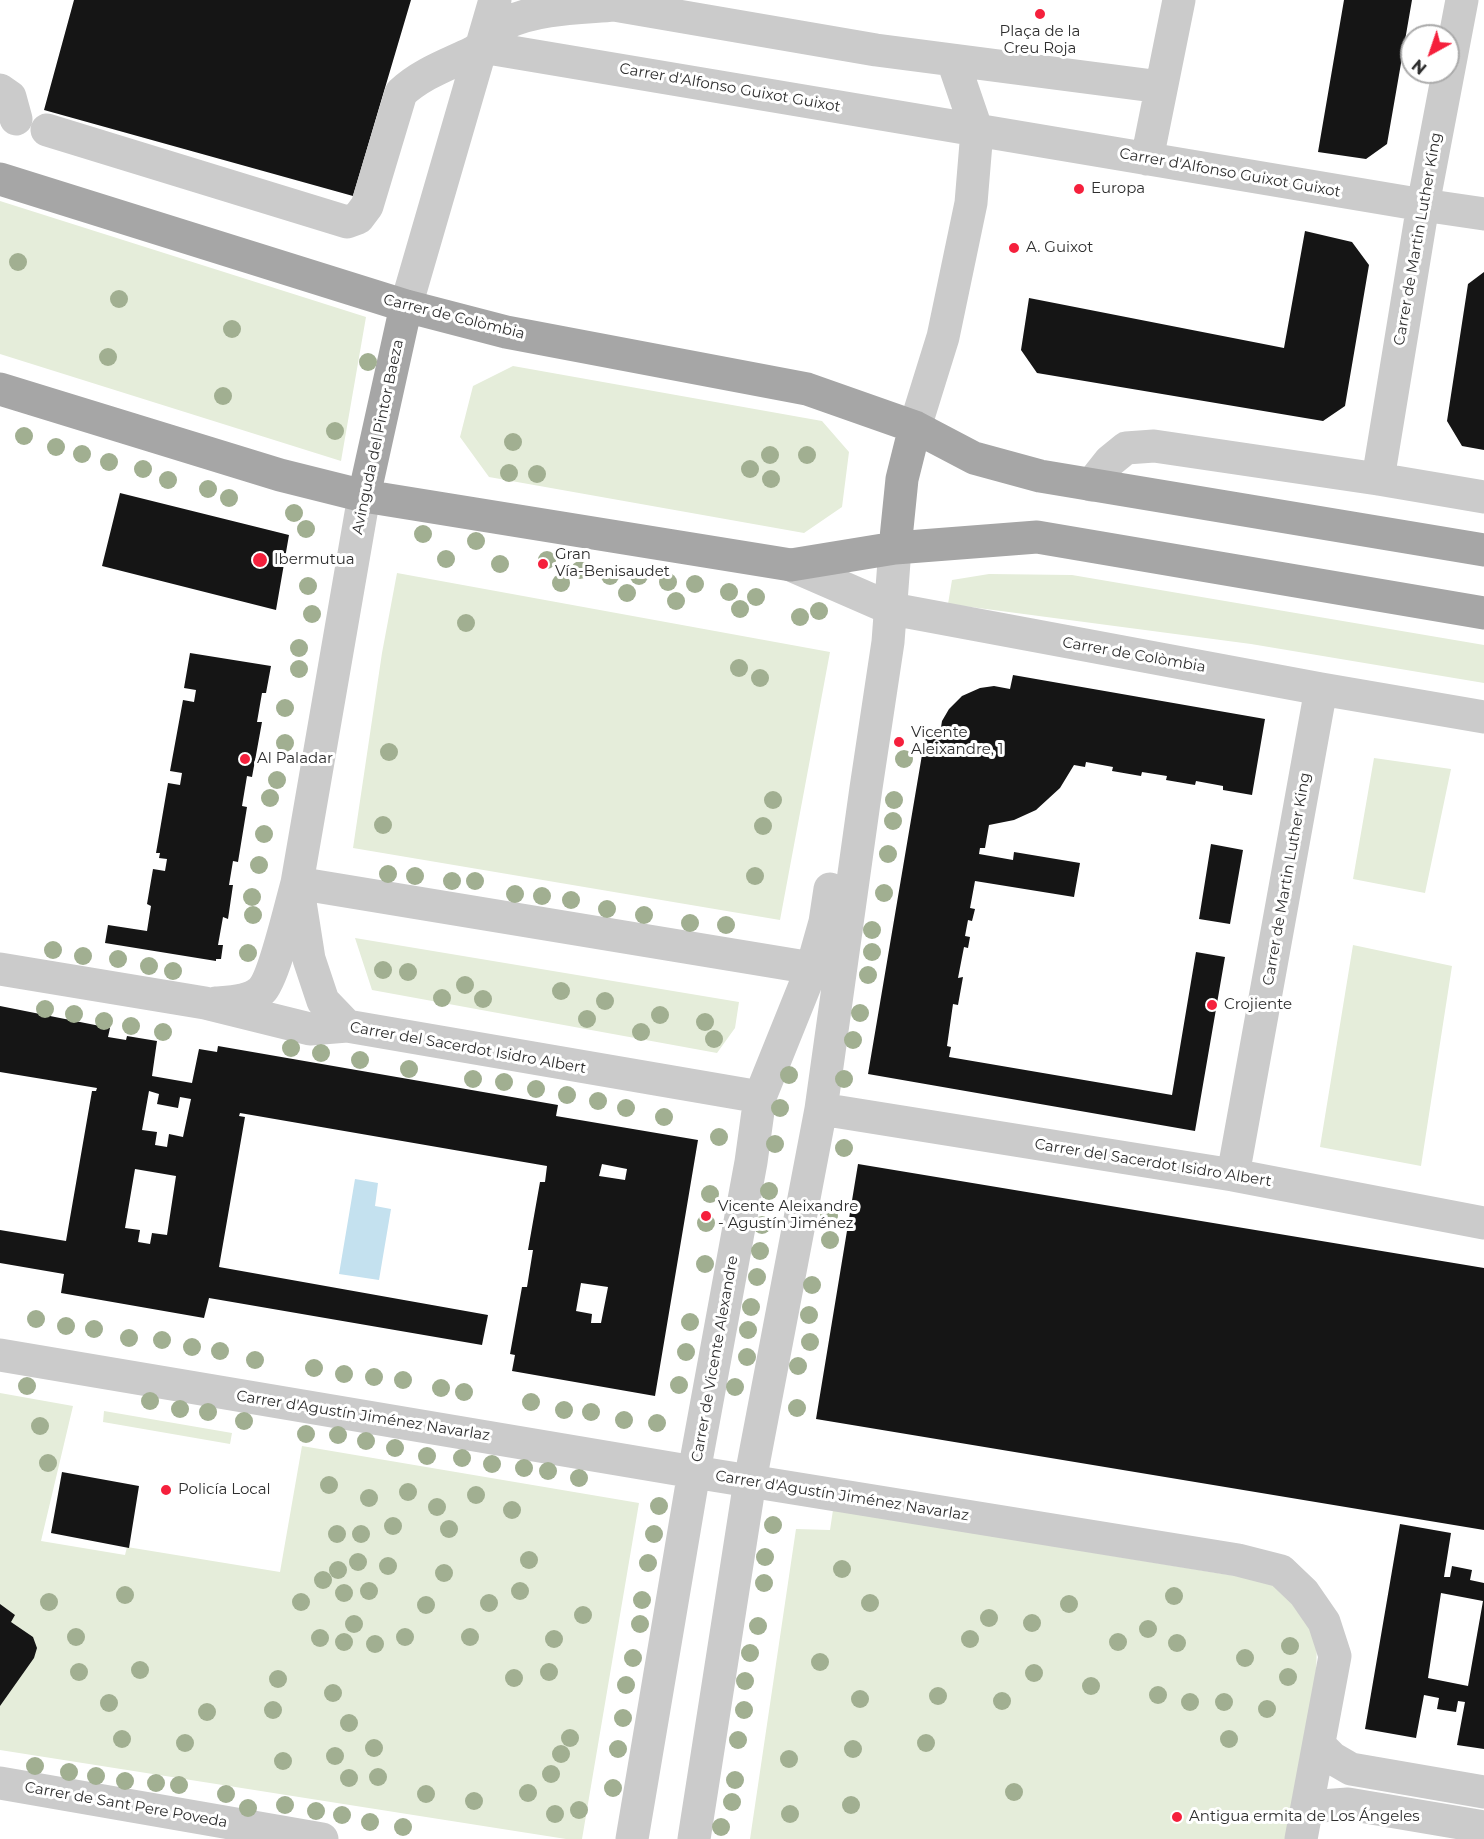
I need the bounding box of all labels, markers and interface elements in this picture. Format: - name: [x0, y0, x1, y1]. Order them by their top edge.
- marker: Plaça de la Creu Roja: [1033, 7, 1047, 21]
- place label: Plaça de la Creu Roja: [1000, 23, 1080, 58]
- north arrow: [1400, 24, 1460, 84]
- text: N: [1408, 55, 1430, 78]
- street label: Carrer d'Alfonso Guixot Guixot: [618, 60, 842, 116]
- street label: Carrer de Martin Luther King: [1390, 131, 1446, 347]
- street label: Carrer d'Alfonso Guixot Guixot: [1118, 145, 1342, 201]
- place label: Europa: [1091, 180, 1145, 198]
- marker: Europa: [1072, 182, 1086, 196]
- place label: A. Guixot: [1026, 239, 1093, 257]
- marker: A. Guixot: [1007, 241, 1021, 255]
- street label: Carrer de Colòmbia: [381, 291, 527, 343]
- street label: Avinguda del Pintor Baeza: [349, 338, 407, 536]
- place label: Gran Vía-Benisaudet: [555, 546, 670, 581]
- marker: Ibermutua: [251, 551, 269, 569]
- place label: Ibermutua: [274, 551, 355, 569]
- marker: Gran Vía-Benisaudet: [536, 557, 550, 571]
- street label: Carrer de Colòmbia: [1061, 634, 1207, 676]
- place label: Vicente Aleixandre, 1: [911, 724, 1003, 759]
- marker: Vicente Aleixandre, 1: [892, 735, 906, 749]
- place label: Al Paladar: [257, 750, 333, 768]
- marker: Al Paladar: [238, 752, 252, 766]
- street label: Carrer de Martin Luther King: [1259, 771, 1315, 987]
- place label: Crojiente: [1224, 996, 1292, 1014]
- marker: Crojiente: [1205, 998, 1219, 1012]
- street label: Carrer del Sacerdot Isidro Albert: [348, 1018, 588, 1078]
- street label: Carrer del Sacerdot Isidro Albert: [1033, 1135, 1273, 1191]
- place label: Vicente Aleixandre - Agustín Jiménez: [718, 1198, 858, 1233]
- marker: Vicente Aleixandre - Agustín Jiménez: [699, 1209, 713, 1223]
- street label: Carrer de Vicente Alexandre: [688, 1254, 742, 1464]
- street label: Carrer d'Agustín Jiménez Navarlaz: [235, 1387, 491, 1445]
- street label: Carrer d'Agustín Jiménez Navarlaz: [714, 1467, 970, 1525]
- place label: Policía Local: [178, 1481, 271, 1499]
- marker: Policía Local: [159, 1483, 173, 1497]
- street label: Carrer de Sant Pere Poveda: [23, 1778, 229, 1832]
- place label: Antigua ermita de Los Ángeles: [1189, 1808, 1420, 1826]
- marker: Antigua ermita de Los Ángeles: [1170, 1810, 1184, 1824]

